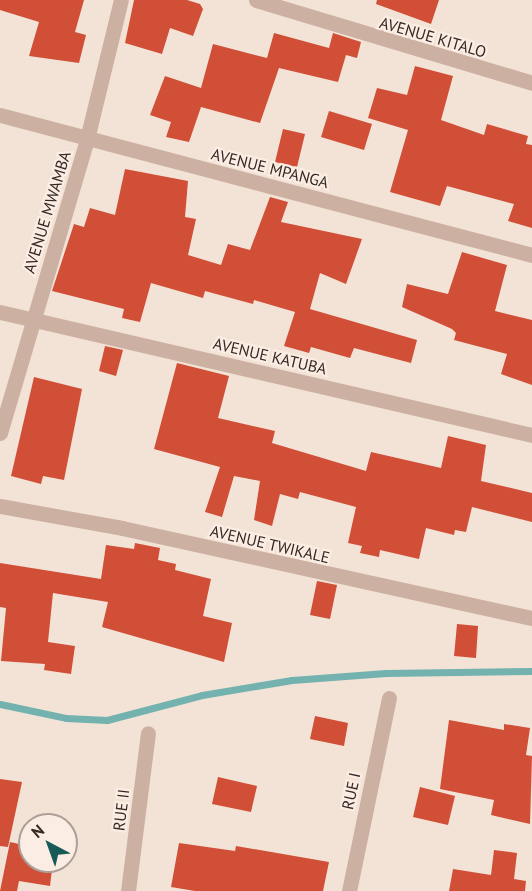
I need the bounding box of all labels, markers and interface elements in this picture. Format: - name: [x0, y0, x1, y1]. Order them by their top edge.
- street label: AVENUE KITALO: [377, 13, 489, 61]
- street label: AVENUE MPANGA: [209, 144, 331, 192]
- street label: AVENUE MWAMBA: [19, 149, 75, 275]
- street label: AVENUE KATUBA: [211, 334, 329, 378]
- street label: AVENUE TWIKALE: [208, 521, 332, 567]
- street label: RUE I: [338, 771, 364, 811]
- street label: RUE II: [109, 788, 133, 832]
- north arrow: [18, 813, 78, 873]
- text: N: [27, 820, 48, 842]

